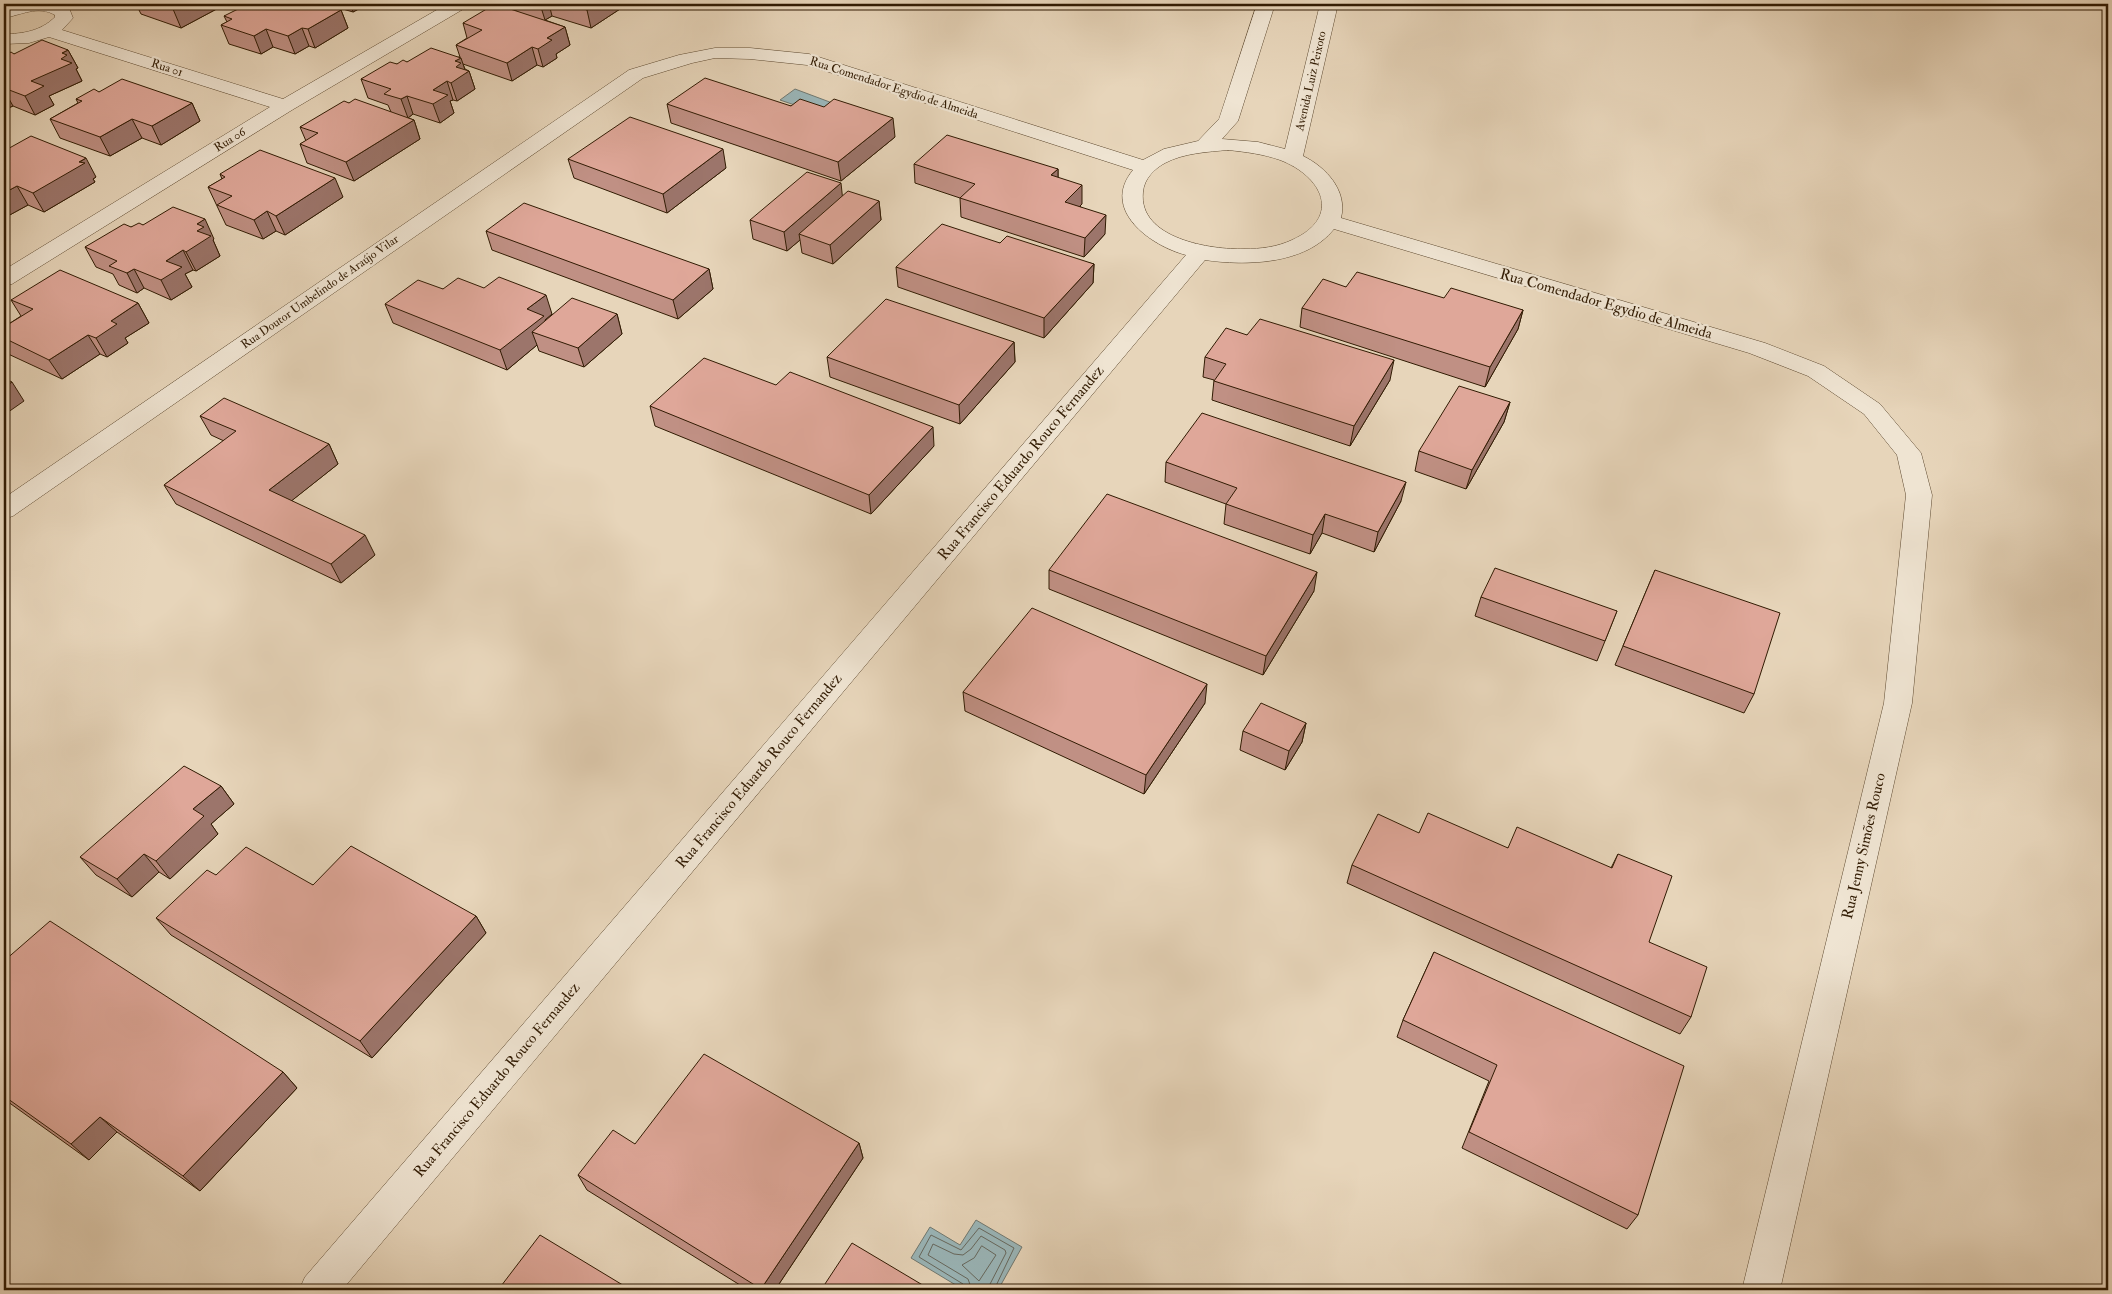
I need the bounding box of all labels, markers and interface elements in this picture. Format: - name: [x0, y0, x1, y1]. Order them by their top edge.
- street label: Avenida Luiz Peixoto: [1292, 29, 1330, 133]
- street label: Rua Comendador Egydio de Almeida: [808, 54, 981, 123]
- street label: Rua 01: [149, 56, 185, 80]
- street label: Rua 06: [211, 124, 249, 155]
- street label: Rua Doutor Umbelindo de Araújo Vilar: [238, 231, 402, 352]
- street label: Rua Comendador Egydio de Almeida: [1498, 265, 1715, 344]
- street label: Rua Francisco Eduardo Rouco Fernandez: [934, 362, 1108, 564]
- street label: Rua Francisco Eduardo Rouco Fernandez: [672, 670, 846, 872]
- street label: Rua Jenny Simões Rouco: [1838, 771, 1891, 921]
- street label: Rua Francisco Eduardo Rouco Fernandez: [410, 979, 584, 1181]

